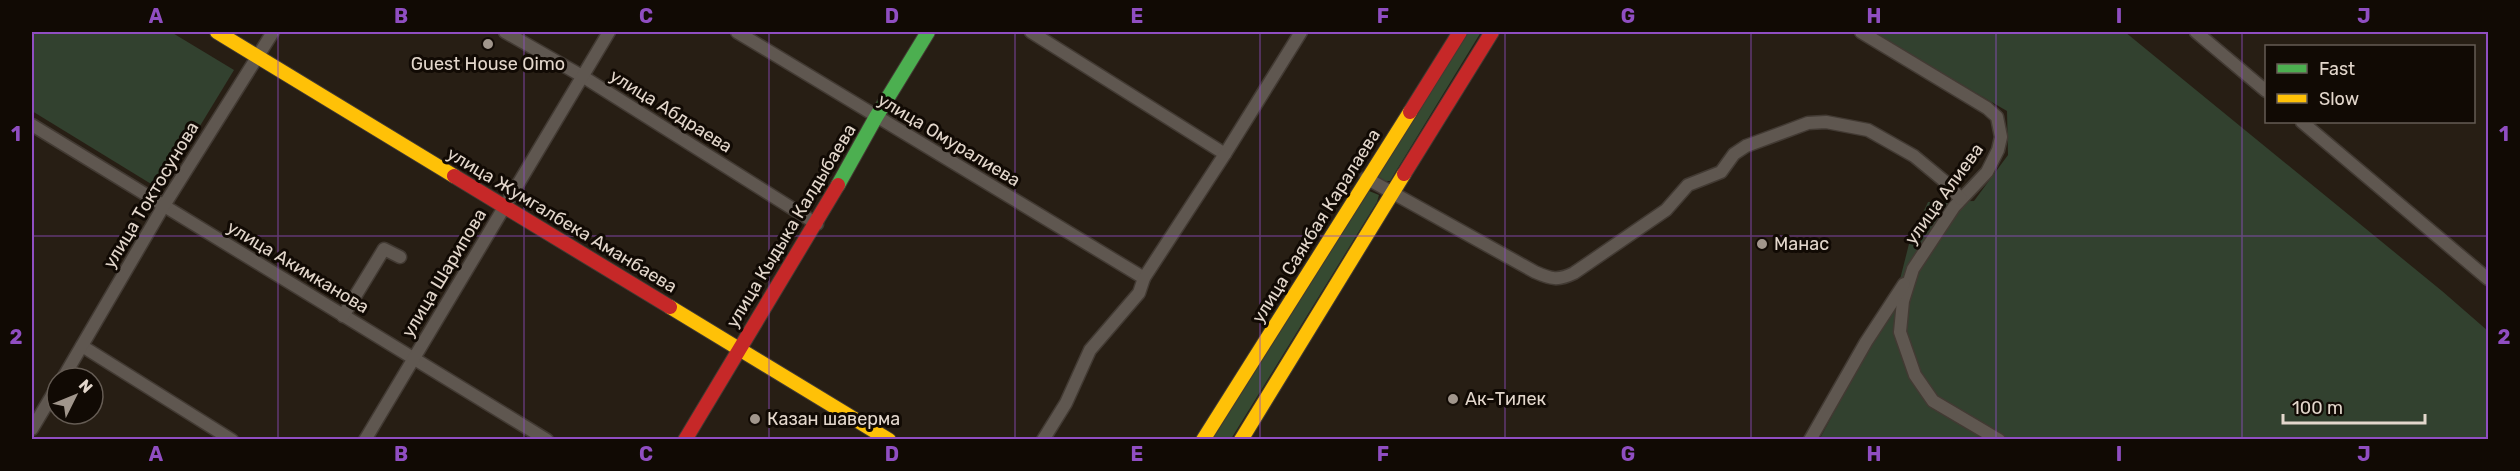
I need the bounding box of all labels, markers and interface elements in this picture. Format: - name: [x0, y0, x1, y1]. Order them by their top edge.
- text: A: [149, 4, 164, 28]
- text: B: [394, 4, 408, 28]
- text: C: [639, 4, 653, 28]
- text: D: [885, 4, 899, 28]
- text: E: [1131, 4, 1143, 28]
- text: F: [1377, 4, 1389, 28]
- text: G: [1621, 4, 1635, 28]
- text: H: [1867, 4, 1881, 28]
- text: I: [2116, 4, 2122, 28]
- text: J: [2357, 4, 2371, 28]
- marker: Guest House Oimo: [481, 37, 495, 51]
- legend: [2265, 45, 2475, 123]
- place label: Guest House Oimo: [411, 53, 565, 75]
- text: Fast: [2319, 58, 2355, 80]
- street label: улица Абдраева: [606, 65, 736, 157]
- text: Slow: [2319, 88, 2359, 110]
- street label: улица Омуралиева: [874, 89, 1024, 191]
- street label: улица Токтосунова: [98, 118, 204, 272]
- street label: улица Кыдыка Калдыбаева: [721, 120, 861, 332]
- text: 1: [11, 122, 21, 146]
- text: 1: [2499, 122, 2509, 146]
- street label: улица Саякбая Каралаева: [1247, 125, 1385, 327]
- street label: улица Алиева: [1900, 139, 1988, 249]
- street label: улица Жумгалбека Аманбаева: [443, 142, 681, 298]
- street label: улица Шарипова: [397, 205, 491, 341]
- street label: улица Акимканова: [223, 216, 373, 318]
- place label: Манас: [1774, 233, 1829, 255]
- marker: Манас: [1755, 237, 1769, 251]
- text: 2: [10, 325, 23, 349]
- text: 2: [2498, 325, 2511, 349]
- north arrow: [45, 366, 105, 426]
- text: N: [75, 375, 96, 397]
- scale bar: [2283, 387, 2426, 425]
- place label: Ак-Тилек: [1465, 388, 1547, 410]
- marker: Ак-Тилек: [1446, 392, 1460, 406]
- text: 100 m: [2292, 397, 2343, 419]
- place label: Казан шаверма: [767, 408, 900, 430]
- marker: Казан шаверма: [748, 412, 762, 426]
- text: A: [149, 442, 164, 466]
- text: B: [394, 442, 408, 466]
- text: C: [639, 442, 653, 466]
- text: D: [885, 442, 899, 466]
- text: E: [1131, 442, 1143, 466]
- text: F: [1377, 442, 1389, 466]
- text: G: [1621, 442, 1635, 466]
- text: H: [1867, 442, 1881, 466]
- text: I: [2116, 442, 2122, 466]
- text: J: [2357, 442, 2371, 466]

